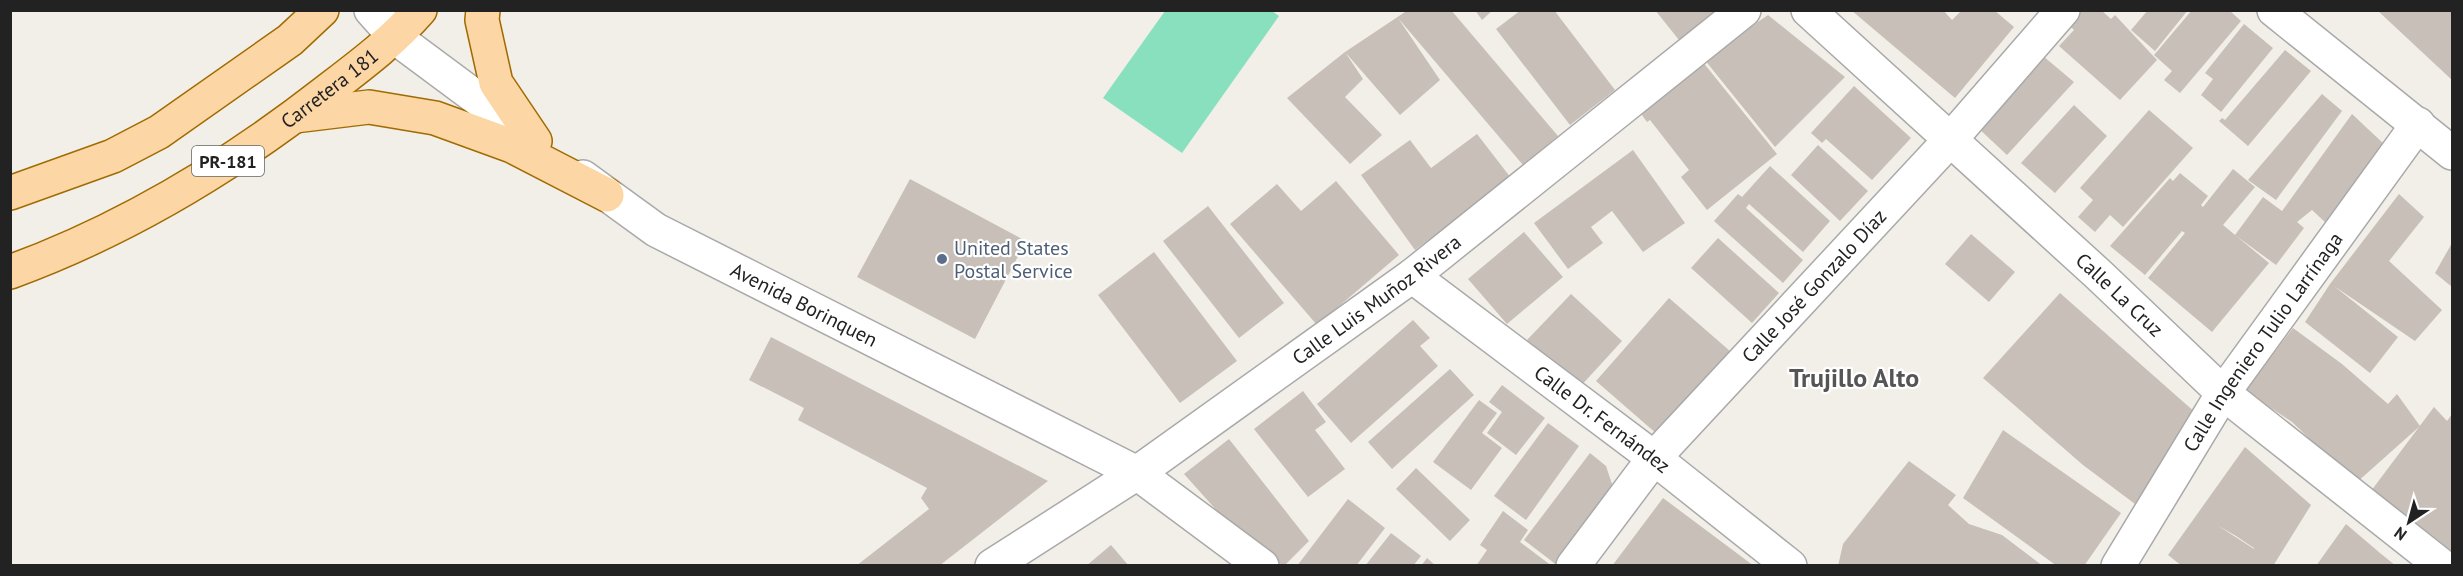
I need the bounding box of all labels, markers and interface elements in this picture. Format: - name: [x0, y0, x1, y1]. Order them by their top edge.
- street label: Carretera 181: [276, 43, 384, 134]
- road number: PR-181: [192, 146, 264, 176]
- street label: Calle José Gonzalo Díaz: [1736, 204, 1892, 368]
- street label: Calle Ingeniero Tulio Larrínaga: [2177, 227, 2348, 457]
- street label: Calle Luis Muñoz Rivera: [1287, 229, 1466, 371]
- place label: United States Postal Service: [954, 235, 1073, 284]
- street label: Calle La Cruz: [2070, 247, 2169, 342]
- marker: United States Postal Service: [935, 252, 949, 266]
- street label: Avenida Borinquen: [726, 257, 882, 353]
- street label: Calle Dr. Fernández: [1529, 359, 1675, 479]
- district label: Trujillo Alto: [1789, 361, 1919, 394]
- north arrow: [2379, 492, 2439, 552]
- text: N: [2390, 523, 2410, 545]

